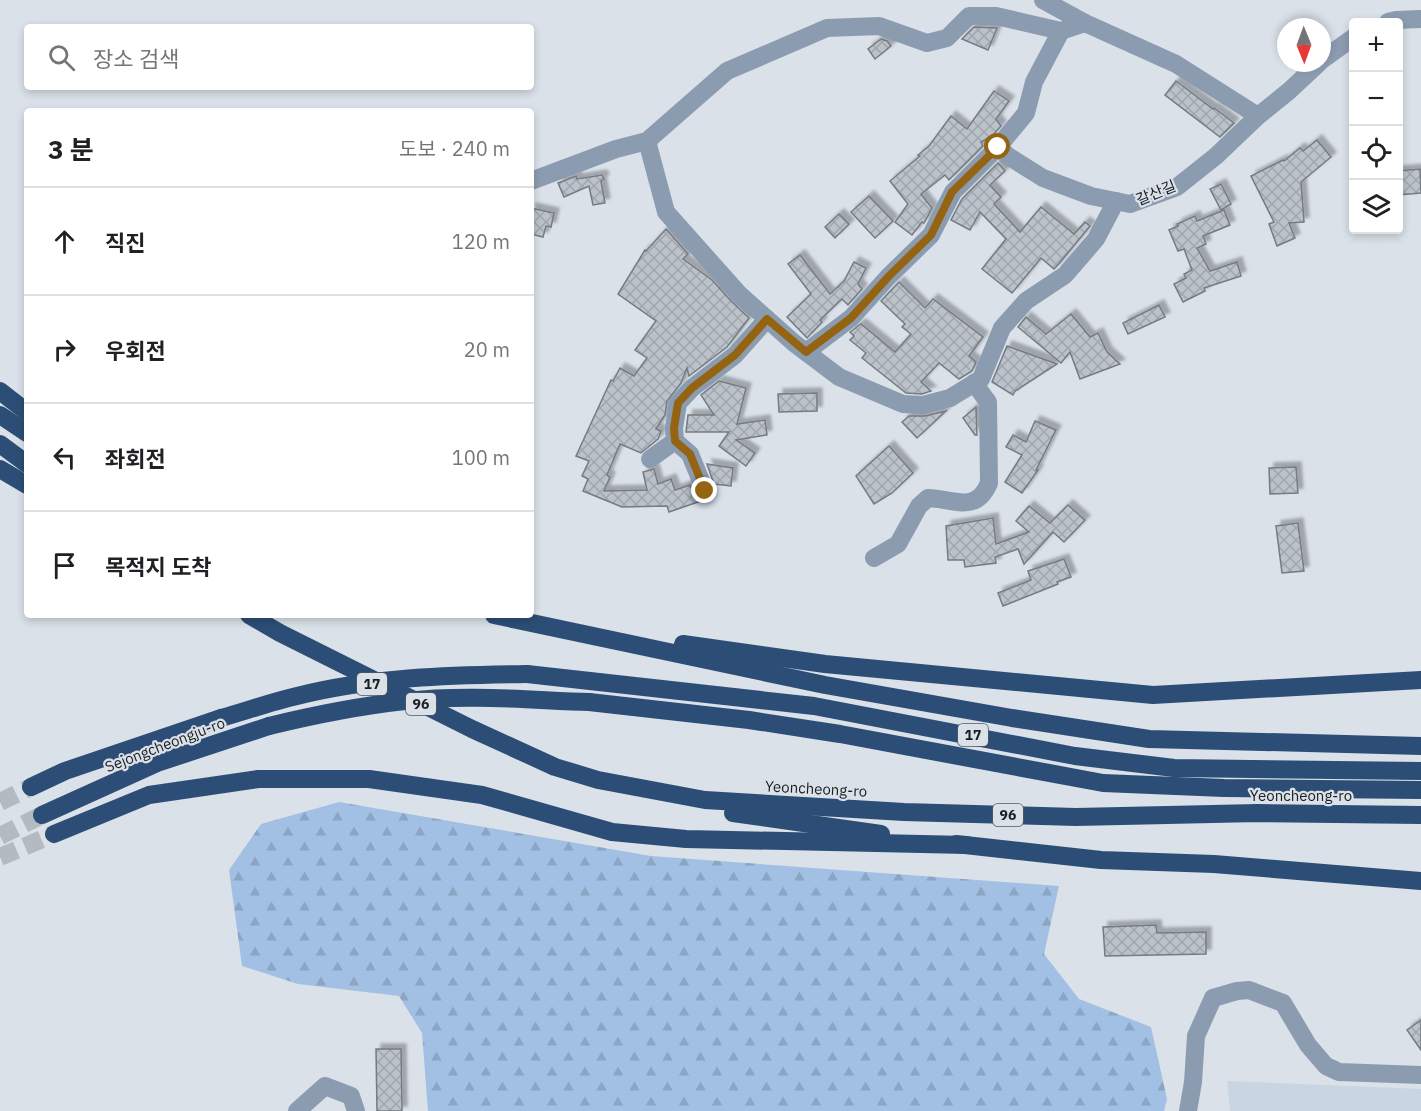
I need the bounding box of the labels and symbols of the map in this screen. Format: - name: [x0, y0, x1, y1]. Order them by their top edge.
- north arrow: [1277, 18, 1331, 72]
- route start: [984, 133, 1010, 159]
- street label: 갈산길: [1133, 176, 1179, 209]
- route end: [691, 477, 717, 503]
- road number: 17: [357, 673, 387, 695]
- road number: 96: [406, 693, 436, 715]
- street label: Sejongcheongju-ro: [102, 713, 227, 776]
- road number: 17: [958, 724, 988, 746]
- street label: Yeoncheong-ro: [764, 776, 868, 801]
- street label: Yeoncheong-ro: [1250, 786, 1352, 805]
- road number: 96: [993, 804, 1023, 826]

